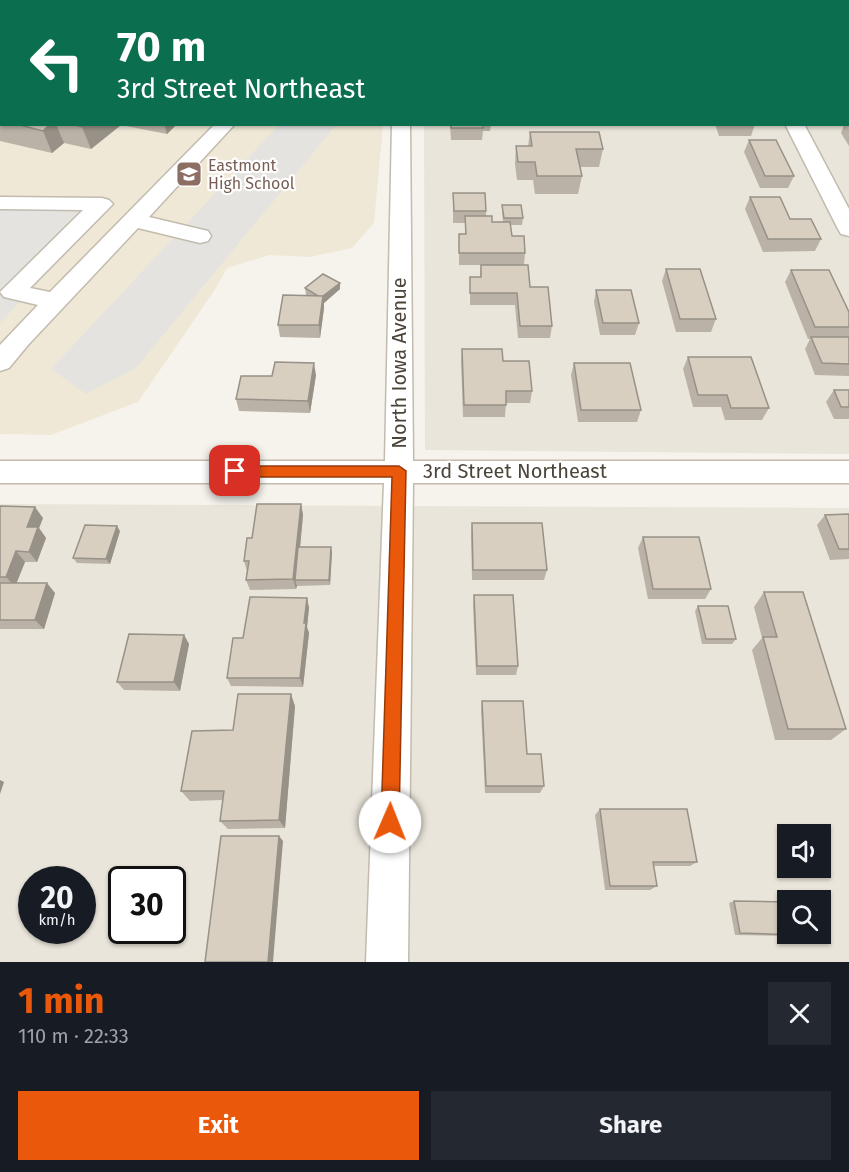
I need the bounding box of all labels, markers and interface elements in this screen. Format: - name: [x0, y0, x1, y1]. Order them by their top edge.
- text: 70 m: [117, 22, 206, 72]
- icon: left: [18, 24, 96, 102]
- text: 3rd Street Northeast: [117, 73, 365, 105]
- place label: Eastmont High School: [208, 156, 295, 193]
- school or university icon: Eastmont High School: [174, 159, 204, 189]
- street label: North Iowa Avenue: [387, 277, 411, 449]
- pin: [209, 445, 260, 496]
- icon: arrive: [218, 454, 251, 487]
- street label: 3rd Street Northeast: [423, 459, 608, 483]
- position arrow: [358, 790, 422, 854]
- map controls: [777, 824, 831, 944]
- button: sound: [777, 824, 831, 878]
- speed limit sign: 30: [108, 866, 186, 944]
- text: 20: [40, 880, 74, 916]
- button: search: [777, 890, 831, 944]
- text: km/h: [38, 911, 76, 929]
- text: 1 min: [18, 979, 105, 1023]
- button: close: [768, 982, 831, 1045]
- text: 110 m · 22:33: [18, 1024, 129, 1048]
- button: Exit: [18, 1091, 419, 1160]
- button: Share: [431, 1091, 831, 1160]

